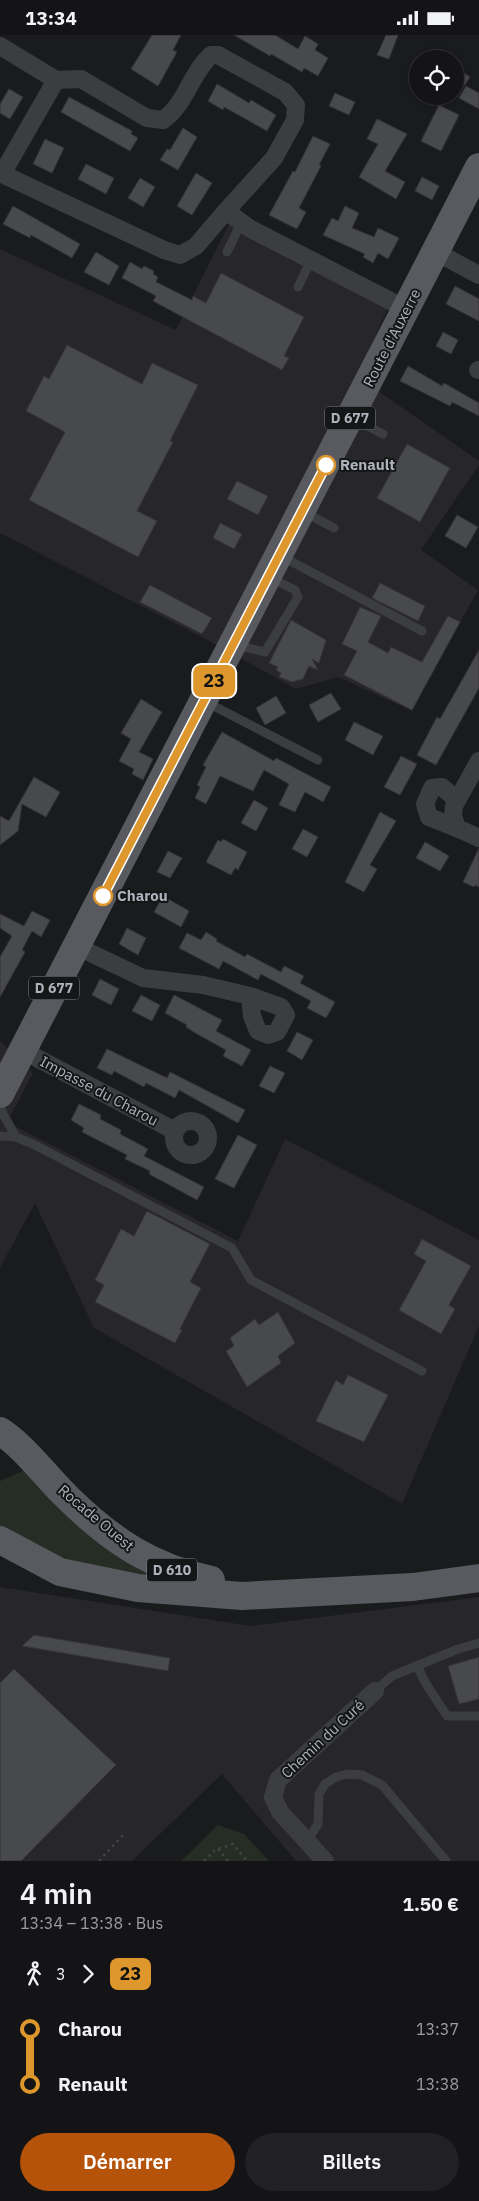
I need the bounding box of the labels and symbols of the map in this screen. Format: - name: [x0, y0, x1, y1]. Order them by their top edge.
- street label: Route d'Auxerre: [359, 285, 424, 390]
- road number: D 677: [325, 407, 375, 429]
- marker: Renault: [316, 455, 336, 475]
- place label: Renault: [340, 455, 395, 474]
- line badge: 23: [192, 665, 236, 697]
- marker: Charou: [93, 886, 113, 906]
- place label: Charou: [117, 886, 168, 905]
- road number: D 677: [29, 976, 79, 999]
- street label: Impasse du Charou: [37, 1051, 162, 1130]
- street label: Rocade Ouest: [54, 1480, 138, 1555]
- road number: D 610: [147, 1559, 197, 1581]
- street label: Chemin du Curé: [277, 1695, 368, 1782]

